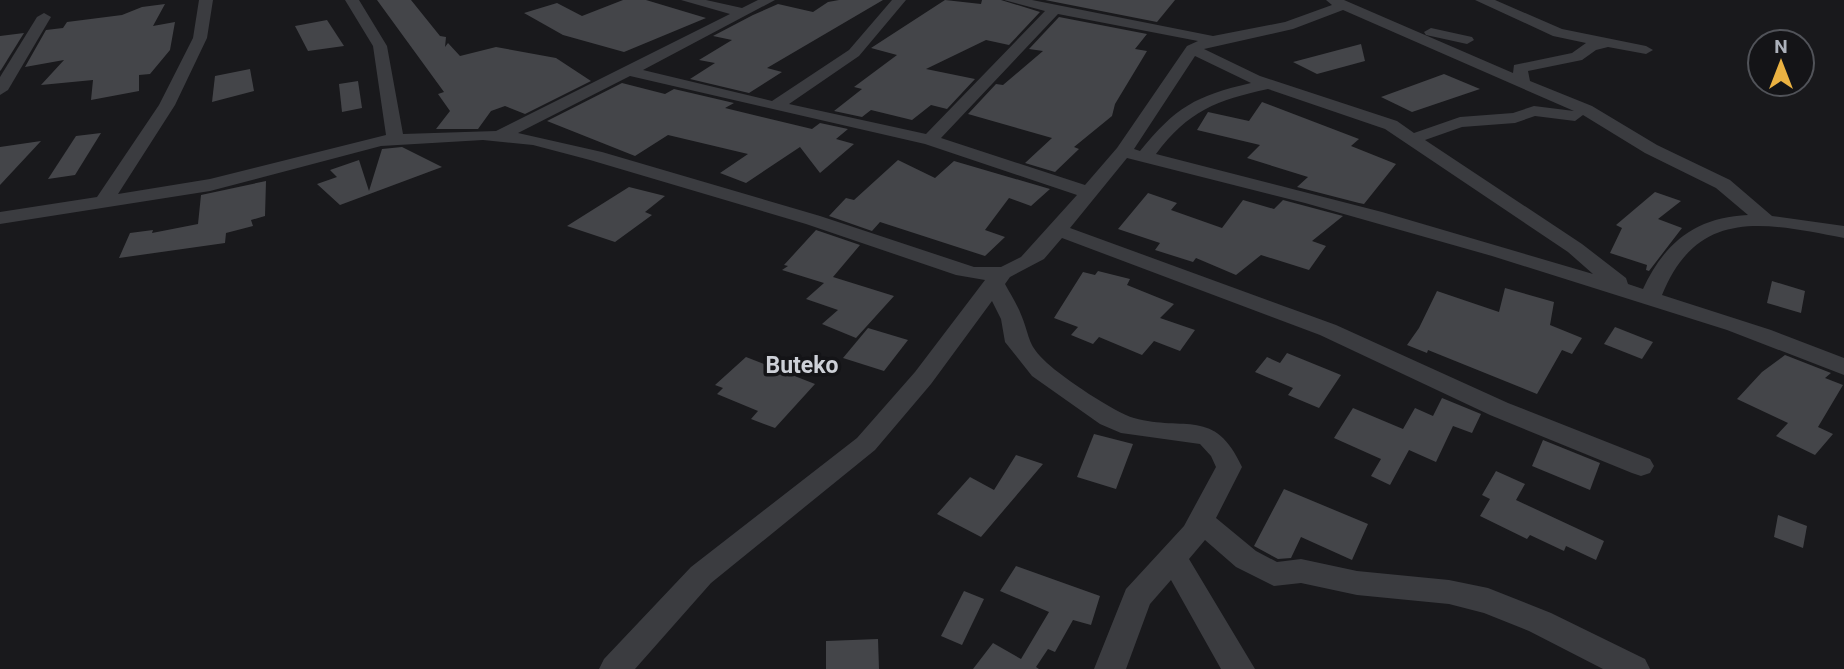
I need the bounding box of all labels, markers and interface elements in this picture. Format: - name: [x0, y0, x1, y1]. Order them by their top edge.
- north arrow: [1746, 28, 1816, 98]
- text: N: [1774, 35, 1788, 58]
- district label: Buteko: [765, 352, 839, 379]

